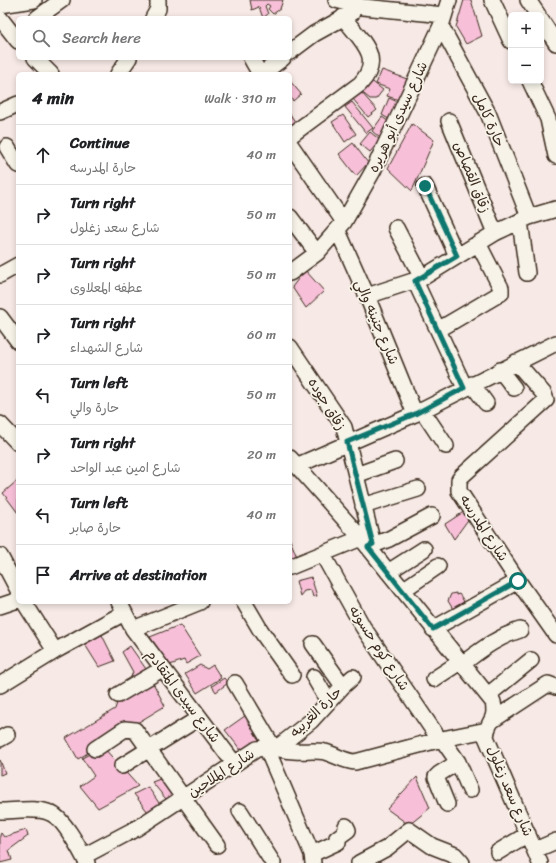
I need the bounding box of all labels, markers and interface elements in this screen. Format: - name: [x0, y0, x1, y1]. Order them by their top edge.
- map controls: [508, 12, 544, 84]
- button: +: [508, 12, 544, 48]
- search box: [16, 16, 292, 60]
- text: Search here: [62, 25, 141, 51]
- icon: search: [30, 27, 52, 49]
- button: −: [508, 48, 544, 84]
- street label: شارع سيدى أبو هريره: [361, 57, 435, 177]
- text: 4 min: [32, 83, 74, 113]
- text: Walk · 310 m: [204, 87, 276, 110]
- street label: حارة كامل: [466, 89, 512, 151]
- text: Continue: [70, 130, 130, 156]
- street label: زقاق القصاص: [446, 137, 498, 217]
- text: 40 m: [246, 143, 276, 166]
- icon: ahead: [32, 144, 54, 166]
- text: حارة المدرسه: [70, 156, 136, 179]
- route end: [416, 177, 434, 195]
- text: Turn right: [70, 190, 135, 216]
- text: 50 m: [246, 203, 276, 226]
- icon: right: [32, 204, 54, 226]
- text: شارع سعد زغلول: [70, 216, 160, 239]
- text: Turn right: [70, 250, 135, 276]
- text: 50 m: [246, 263, 276, 286]
- icon: right: [32, 264, 54, 286]
- street label: شارع جنينه والي: [348, 275, 406, 369]
- text: عطفه المعلاوى: [70, 276, 142, 299]
- text: Turn right: [70, 310, 135, 336]
- text: 60 m: [247, 323, 276, 346]
- icon: right: [32, 324, 54, 346]
- text: شارع الشهداء: [70, 336, 143, 359]
- text: Turn left: [70, 370, 128, 396]
- street label: زقاق جوده: [301, 373, 353, 435]
- text: 50 m: [246, 383, 276, 406]
- icon: left: [32, 384, 54, 406]
- text: حارة والي: [70, 396, 119, 419]
- text: Turn right: [70, 430, 135, 456]
- text: 20 m: [247, 443, 276, 466]
- icon: right: [32, 444, 54, 466]
- text: شارع امين عبد الواحد: [70, 456, 180, 479]
- street label: شارع المدرسه: [453, 489, 515, 567]
- text: Turn left: [70, 490, 128, 516]
- text: 40 m: [246, 503, 276, 526]
- icon: left: [32, 504, 54, 526]
- text: حارة صابر: [70, 516, 121, 539]
- text: Arrive at destination: [70, 562, 207, 588]
- icon: arrive: [32, 564, 54, 586]
- route start: [509, 572, 527, 590]
- street label: شارع كوم حسونه: [342, 600, 416, 696]
- street label: شارع سيدى المتقادم: [139, 644, 227, 748]
- street label: حارة الغربيه: [284, 680, 348, 744]
- street label: شارع الملاحين: [182, 742, 260, 804]
- street label: شارع سعد زغلول: [480, 742, 540, 840]

